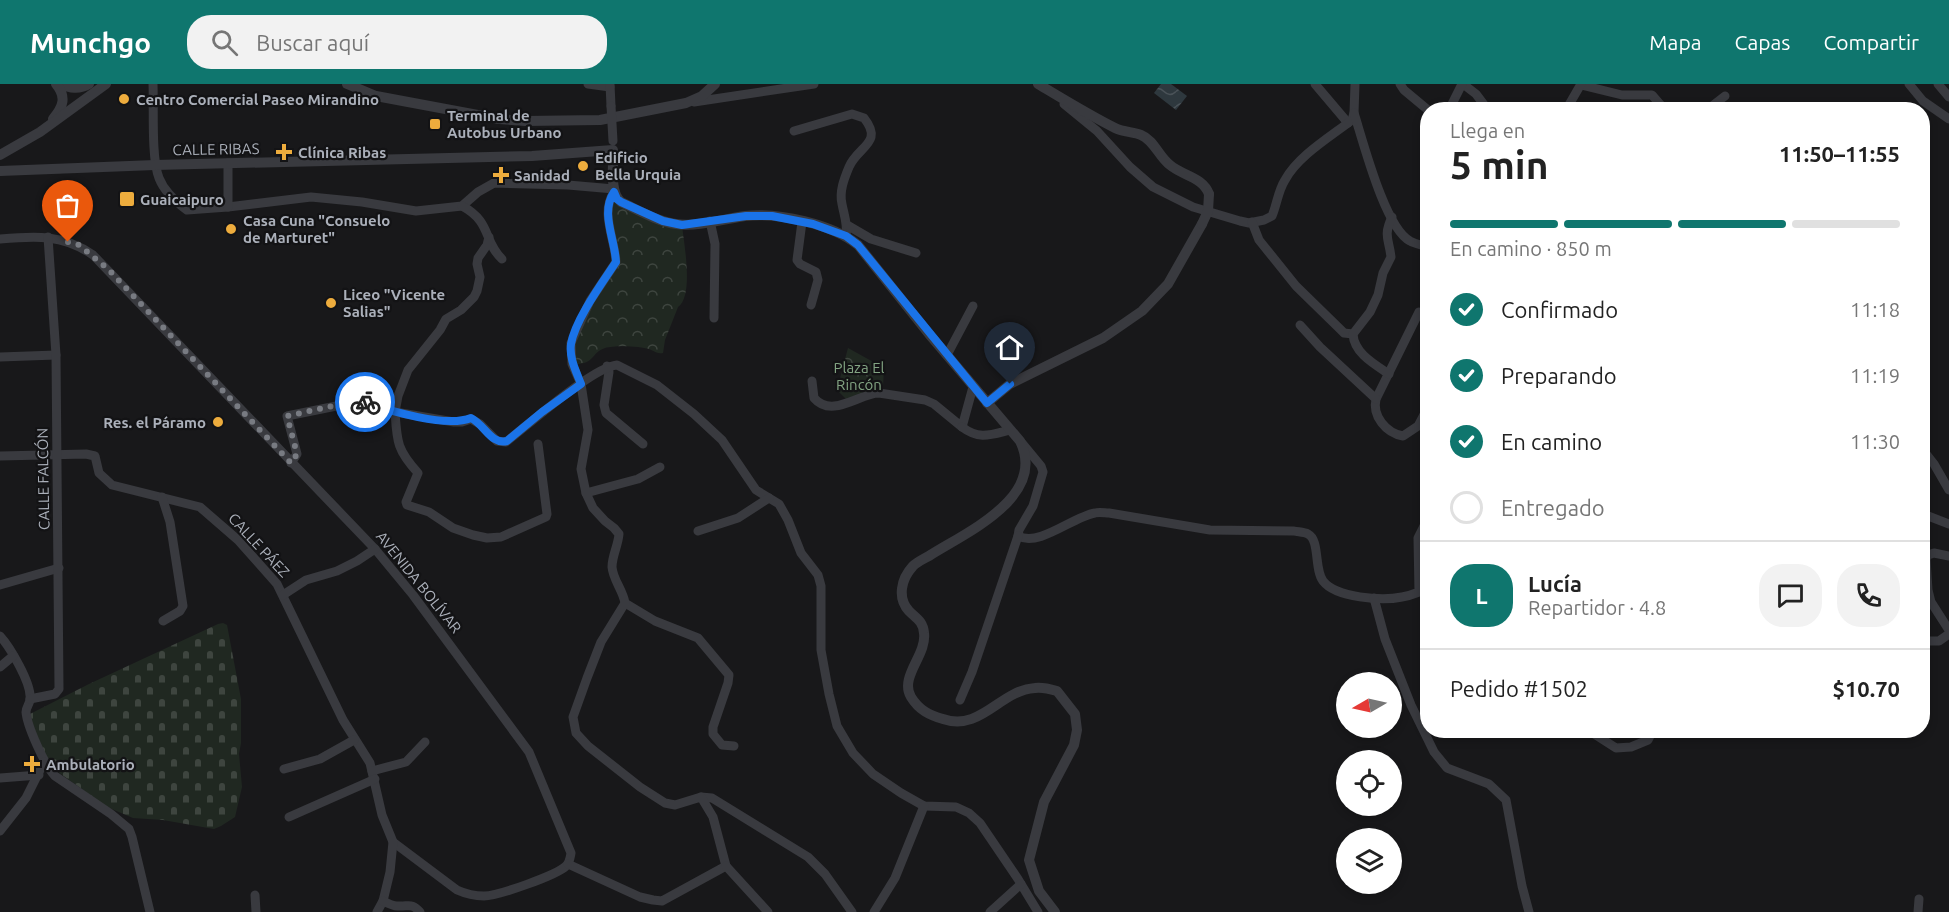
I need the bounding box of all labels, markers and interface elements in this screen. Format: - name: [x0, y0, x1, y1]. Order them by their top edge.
- search box: [187, 15, 607, 69]
- icon: search: [208, 26, 241, 59]
- text: Munchgo: [30, 27, 151, 58]
- text: Buscar aquí: [256, 30, 369, 55]
- text: Mapa: [1649, 30, 1701, 54]
- text: Capas: [1734, 30, 1790, 54]
- text: Compartir: [1823, 30, 1919, 54]
- place label: Centro Comercial Paseo Mirandino: [136, 91, 379, 108]
- marker: Centro Comercial Paseo Mirandino: [117, 92, 131, 106]
- place label: Terminal de Autobus Urbano: [447, 107, 562, 141]
- marker: Terminal de Autobus Urbano: [428, 117, 442, 131]
- text: Llega en: [1450, 119, 1525, 142]
- street label: CALLE RIBAS: [172, 140, 260, 158]
- text: 11:50–11:55: [1779, 141, 1900, 166]
- marker: Clínica Ribas: [275, 143, 293, 161]
- text: 5 min: [1450, 143, 1549, 186]
- place label: Clínica Ribas: [298, 144, 386, 161]
- place label: Edificio Bella Urquia: [595, 149, 681, 183]
- marker: Edificio Bella Urquia: [576, 159, 590, 173]
- marker: Sanidad: [492, 166, 510, 184]
- place label: Sanidad: [514, 167, 570, 184]
- pin: [42, 180, 93, 242]
- icon: bag: [51, 189, 84, 222]
- marker: Guaicaipuro: [118, 190, 136, 208]
- place label: Guaicaipuro: [140, 191, 224, 208]
- place label: Casa Cuna "Consuelo de Marturet": [243, 212, 390, 246]
- marker: Casa Cuna "Consuelo de Marturet": [224, 222, 238, 236]
- text: En camino · 850 m: [1450, 237, 1612, 260]
- place label: Liceo "Vicente Salias": [343, 286, 445, 320]
- icon: check: [1450, 293, 1483, 326]
- marker: Liceo "Vicente Salias": [324, 296, 338, 310]
- text: Confirmado: [1501, 297, 1618, 322]
- text: 11:18: [1850, 298, 1900, 321]
- pin: [984, 322, 1035, 384]
- icon: home: [993, 331, 1026, 364]
- park label: Plaza El Rincón: [833, 359, 885, 393]
- icon: check: [1450, 359, 1483, 392]
- text: Preparando: [1501, 363, 1617, 388]
- text: 11:19: [1850, 364, 1900, 387]
- courier: [335, 372, 395, 432]
- icon: bike: [349, 386, 382, 419]
- place label: Res. el Páramo: [103, 414, 206, 431]
- marker: Res. el Páramo: [211, 415, 225, 429]
- icon: check: [1450, 425, 1483, 458]
- street label: CALLE FALCÓN: [34, 428, 52, 530]
- text: En camino: [1501, 429, 1602, 454]
- text: 11:30: [1850, 430, 1900, 453]
- text: Entregado: [1501, 495, 1605, 520]
- street label: CALLE PÁEZ: [225, 509, 293, 581]
- street label: AVENIDA BOLÍVAR: [373, 528, 465, 636]
- button: chat: [1759, 564, 1822, 627]
- button: phone: [1837, 564, 1900, 627]
- text: Lucía: [1528, 571, 1582, 596]
- text: L: [1475, 583, 1488, 608]
- text: Repartidor · 4.8: [1528, 596, 1666, 619]
- north arrow: [1336, 672, 1402, 738]
- map controls: [1336, 672, 1402, 894]
- text: Pedido #1502: [1450, 676, 1588, 701]
- text: $10.70: [1833, 676, 1900, 701]
- button: locate: [1336, 750, 1402, 816]
- marker: Ambulatorio: [23, 755, 41, 773]
- place label: Ambulatorio: [46, 756, 135, 773]
- button: layers: [1336, 828, 1402, 894]

